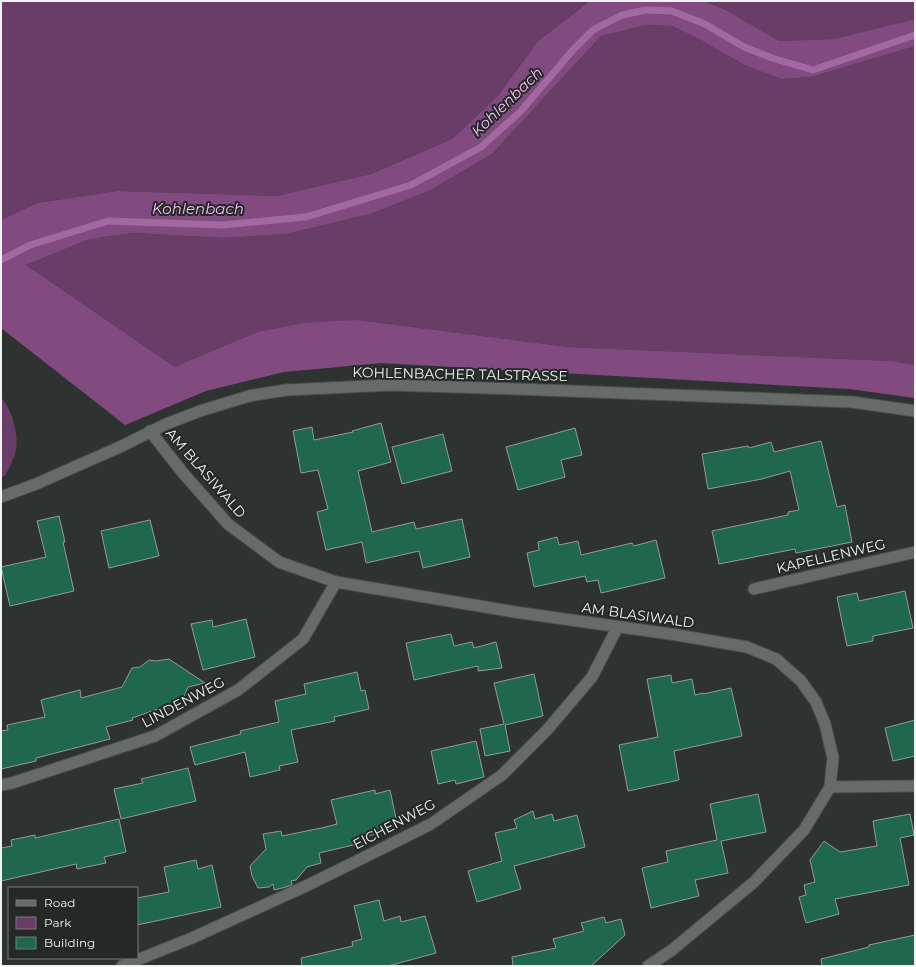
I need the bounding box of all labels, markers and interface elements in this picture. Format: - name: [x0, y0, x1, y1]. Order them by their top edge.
- water label: Kohlenbach: [467, 63, 546, 140]
- water label: Kohlenbach: [152, 199, 244, 218]
- street label: KOHLENBACHER TALSTRASSE: [352, 363, 568, 385]
- street label: AM BLASIWALD: [162, 424, 250, 522]
- street label: KAPELLENWEG: [775, 535, 887, 577]
- street label: AM BLASIWALD: [581, 598, 695, 632]
- street label: LINDENWEG: [138, 673, 228, 731]
- street label: EICHENWEG: [350, 795, 438, 853]
- legend: [8, 887, 138, 959]
- text: Road: [44, 895, 75, 910]
- text: Park: [44, 915, 72, 930]
- text: Building: [44, 935, 95, 950]

